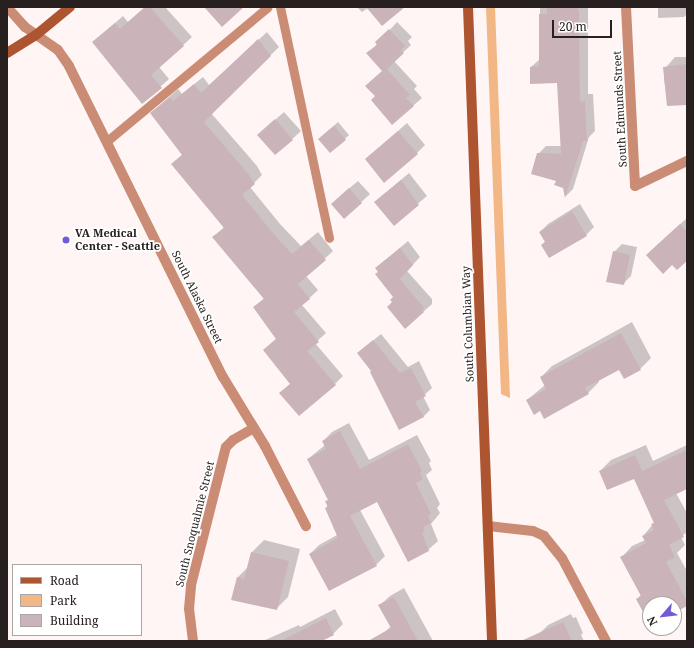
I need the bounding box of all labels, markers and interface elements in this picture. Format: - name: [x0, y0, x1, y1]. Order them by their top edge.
- scale bar: [554, 12, 614, 38]
- text: 20 m: [559, 18, 587, 35]
- street label: South Edmunds Street: [610, 51, 630, 167]
- place label: VA Medical Center - Seattle: [75, 227, 160, 253]
- marker: VA Medical Center - Seattle: [60, 234, 72, 246]
- street label: South Alaska Street: [169, 248, 225, 346]
- street label: South Columbian Way: [459, 266, 477, 382]
- street label: South Snoqualmie Street: [173, 460, 217, 588]
- legend: [12, 564, 142, 636]
- text: Road: [50, 572, 79, 589]
- text: Park: [50, 592, 77, 609]
- north arrow: [642, 596, 682, 636]
- text: Building: [50, 612, 98, 629]
- text: N: [643, 614, 661, 629]

